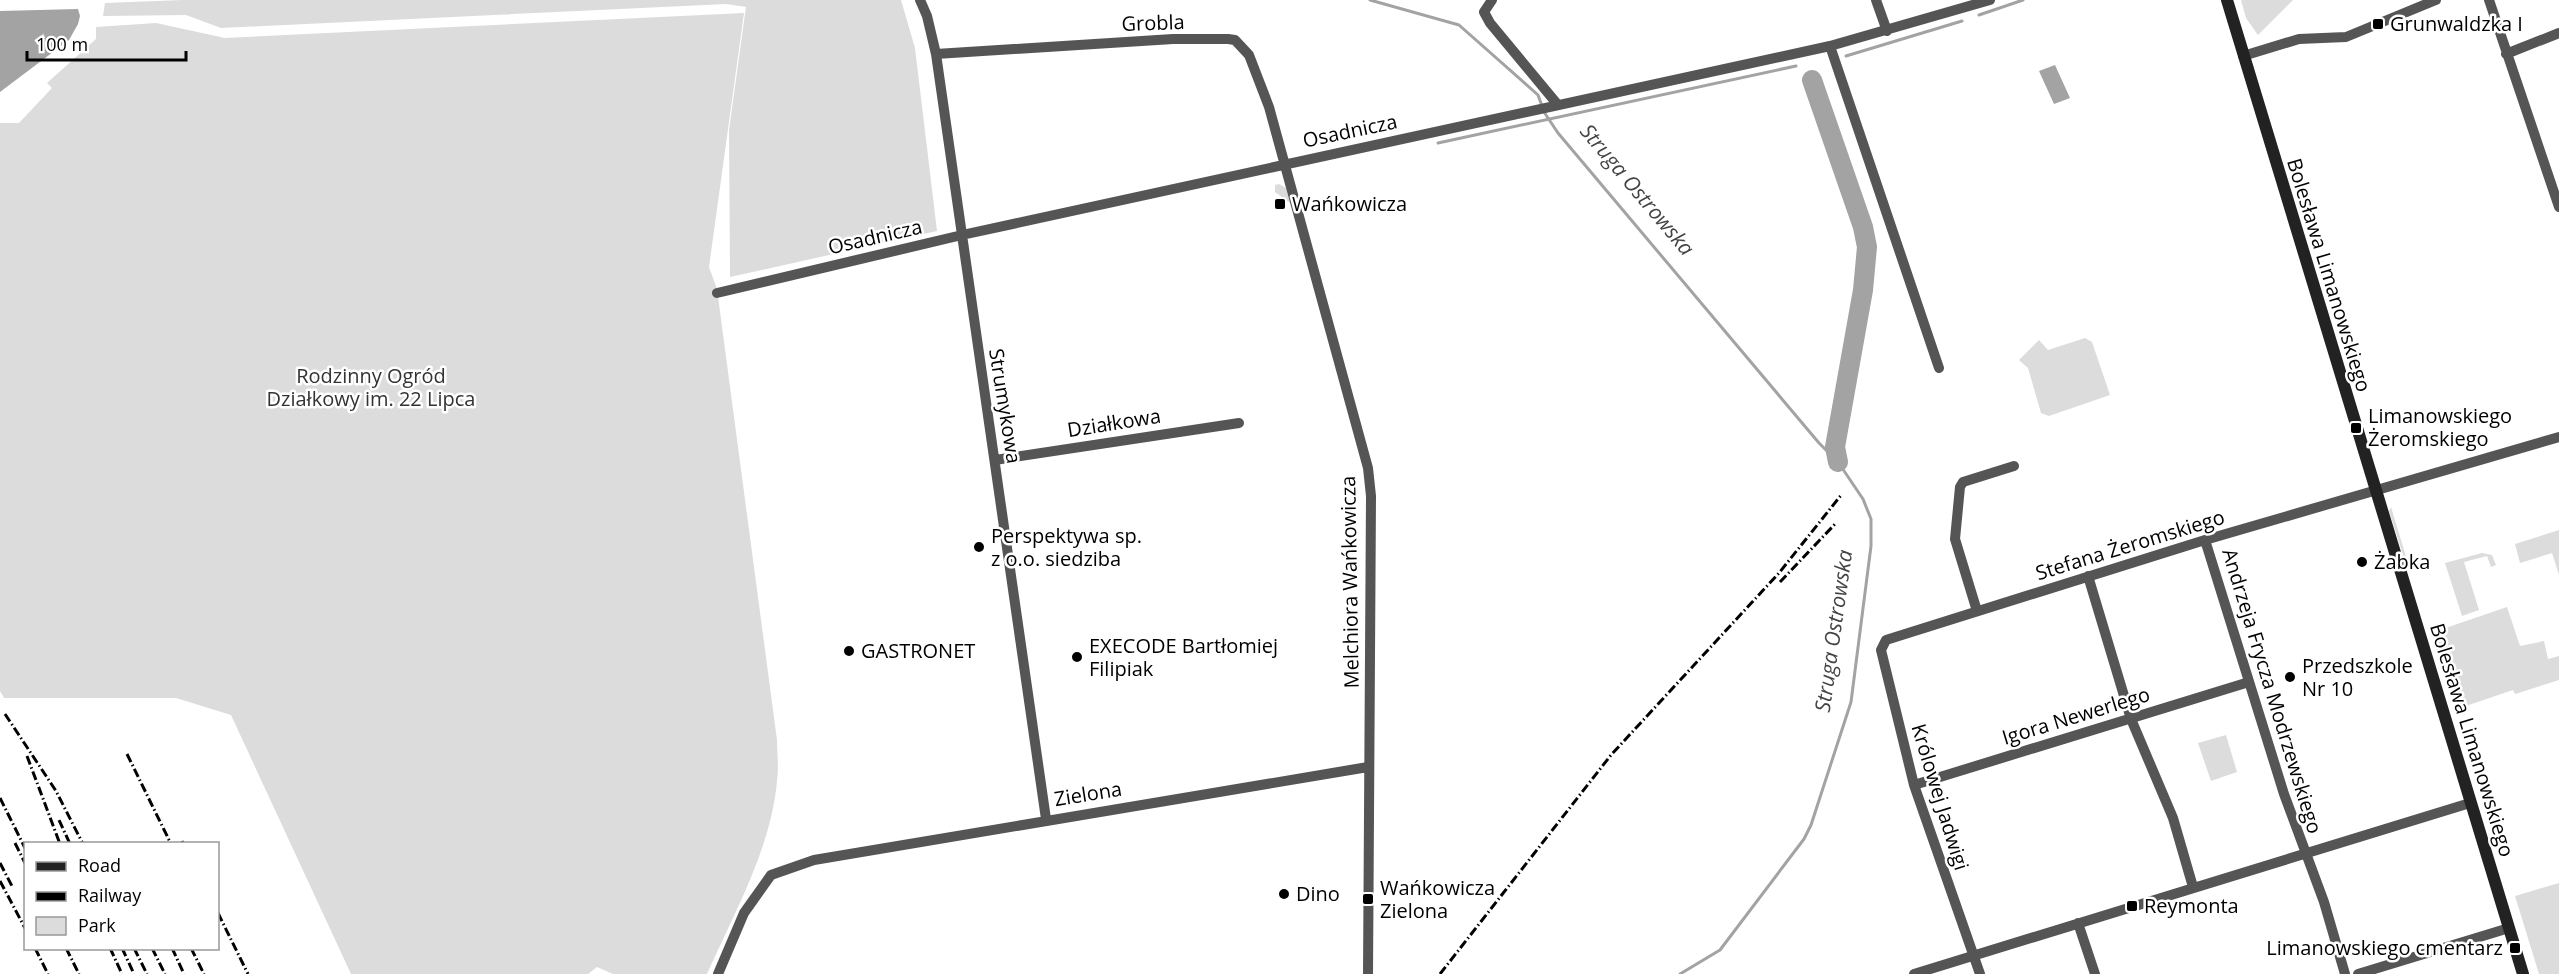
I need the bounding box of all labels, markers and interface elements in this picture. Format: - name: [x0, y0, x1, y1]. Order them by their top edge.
- street label: Grobla: [1121, 8, 1185, 37]
- place label: Grunwaldzka I: [2390, 10, 2523, 37]
- marker: Grunwaldzka I: [2371, 17, 2385, 31]
- scale bar: [27, 24, 186, 62]
- text: 100 m: [36, 32, 88, 56]
- street label: Osadnicza: [1300, 107, 1400, 154]
- water label: Struga Ostrowska: [1574, 118, 1701, 261]
- street label: Bolesława Limanowskiego: [2281, 155, 2378, 395]
- place label: Wańkowicza: [1292, 190, 1407, 217]
- marker: Wańkowicza: [1273, 197, 1287, 211]
- street label: Osadnicza: [825, 213, 925, 260]
- street label: Strumykowa: [983, 346, 1028, 465]
- park label: Rodzinny Ogród Działkowy im. 22 Lipca: [267, 362, 475, 412]
- street label: Działkowa: [1065, 402, 1163, 443]
- place label: Limanowskiego Żeromskiego: [2368, 402, 2512, 452]
- marker: Limanowskiego Żeromskiego: [2349, 421, 2363, 435]
- street label: Melchiora Wańkowicza: [1334, 475, 1365, 689]
- street label: Stefana Żeromskiego: [2032, 503, 2228, 586]
- place label: Perspektywa sp. z o.o. siedziba: [991, 522, 1142, 572]
- marker: Perspektywa sp. z o.o. siedziba: [972, 540, 986, 554]
- street label: Andrzeja Frycza Modrzewskiego: [2216, 545, 2329, 837]
- water label: Struga Ostrowska: [1808, 548, 1858, 714]
- place label: Żabka: [2374, 548, 2430, 575]
- marker: Żabka: [2355, 555, 2369, 569]
- street label: Bolesława Limanowskiego: [2424, 620, 2521, 860]
- place label: EXECODE Bartłomiej Filipiak: [1089, 632, 1278, 682]
- place label: GASTRONET: [861, 637, 975, 664]
- marker: GASTRONET: [842, 644, 856, 658]
- marker: EXECODE Bartłomiej Filipiak: [1070, 650, 1084, 664]
- place label: Przedszkole Nr 10: [2302, 652, 2413, 702]
- marker: Przedszkole Nr 10: [2283, 670, 2297, 684]
- street label: Igora Newerlego: [1999, 680, 2153, 751]
- street label: Królowej Jadwigi: [1905, 720, 1976, 873]
- street label: Zielona: [1052, 775, 1124, 812]
- legend: [24, 842, 219, 950]
- text: Road: [78, 853, 121, 877]
- place label: Wańkowicza Zielona: [1380, 874, 1495, 924]
- place label: Dino: [1296, 880, 1340, 907]
- text: Railway: [78, 883, 142, 907]
- marker: Dino: [1277, 887, 1291, 901]
- marker: Wańkowicza Zielona: [1361, 892, 1375, 906]
- place label: Reymonta: [2144, 892, 2239, 919]
- marker: Reymonta: [2125, 899, 2139, 913]
- text: Park: [78, 913, 116, 937]
- place label: Limanowskiego cmentarz: [2266, 934, 2503, 961]
- marker: Limanowskiego cmentarz: [2508, 941, 2522, 955]

